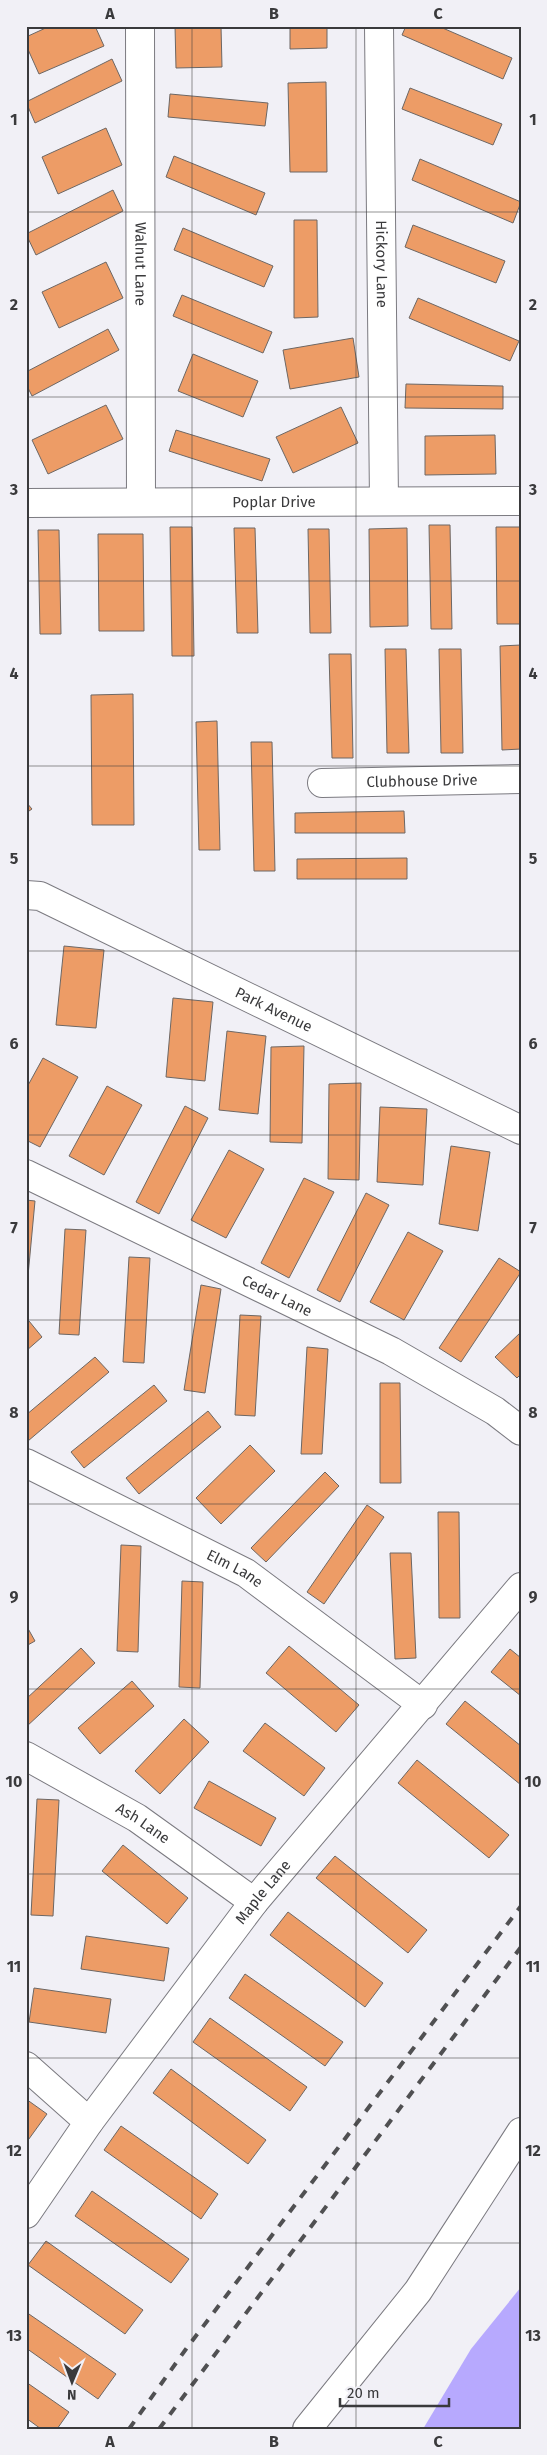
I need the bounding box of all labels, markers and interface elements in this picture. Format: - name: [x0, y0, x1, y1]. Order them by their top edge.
- text: A: [104, 4, 115, 23]
- text: B: [269, 4, 279, 23]
- text: C: [433, 4, 443, 23]
- text: 1: [10, 110, 18, 129]
- text: 1: [529, 110, 537, 129]
- street label: Hickory Lane: [372, 220, 391, 308]
- street label: Walnut Lane: [131, 222, 150, 306]
- text: 2: [10, 295, 18, 314]
- text: 2: [529, 295, 537, 314]
- text: 3: [9, 480, 18, 499]
- text: 3: [528, 480, 537, 499]
- street label: Poplar Drive: [232, 493, 316, 511]
- text: 4: [9, 664, 19, 683]
- text: 4: [528, 664, 538, 683]
- street label: Clubhouse Drive: [366, 771, 478, 791]
- text: 5: [10, 849, 19, 868]
- text: 5: [529, 849, 538, 868]
- street label: Park Avenue: [232, 983, 315, 1036]
- text: 6: [9, 1034, 19, 1053]
- text: 6: [528, 1034, 538, 1053]
- text: 7: [10, 1218, 18, 1237]
- text: 7: [529, 1218, 537, 1237]
- street label: Cedar Lane: [239, 1271, 315, 1320]
- text: 8: [9, 1403, 19, 1422]
- text: 8: [528, 1403, 538, 1422]
- street label: Elm Lane: [204, 1546, 266, 1591]
- text: 9: [10, 1587, 19, 1606]
- text: 9: [529, 1587, 538, 1606]
- text: 10: [6, 1772, 22, 1791]
- text: 10: [525, 1772, 541, 1791]
- street label: Ash Lane: [113, 1799, 173, 1848]
- street label: Maple Lane: [232, 1856, 295, 1928]
- text: 11: [7, 1957, 21, 1976]
- text: 11: [526, 1957, 540, 1976]
- text: 12: [6, 2141, 22, 2160]
- text: 12: [525, 2141, 541, 2160]
- text: 13: [6, 2326, 22, 2345]
- text: 13: [525, 2326, 541, 2345]
- north arrow: [48, 2358, 98, 2408]
- scale bar: [340, 2375, 448, 2407]
- text: 20 m: [347, 2384, 380, 2402]
- text: N: [67, 2386, 77, 2403]
- text: A: [104, 2432, 115, 2451]
- text: B: [269, 2432, 279, 2451]
- text: C: [433, 2432, 443, 2451]

